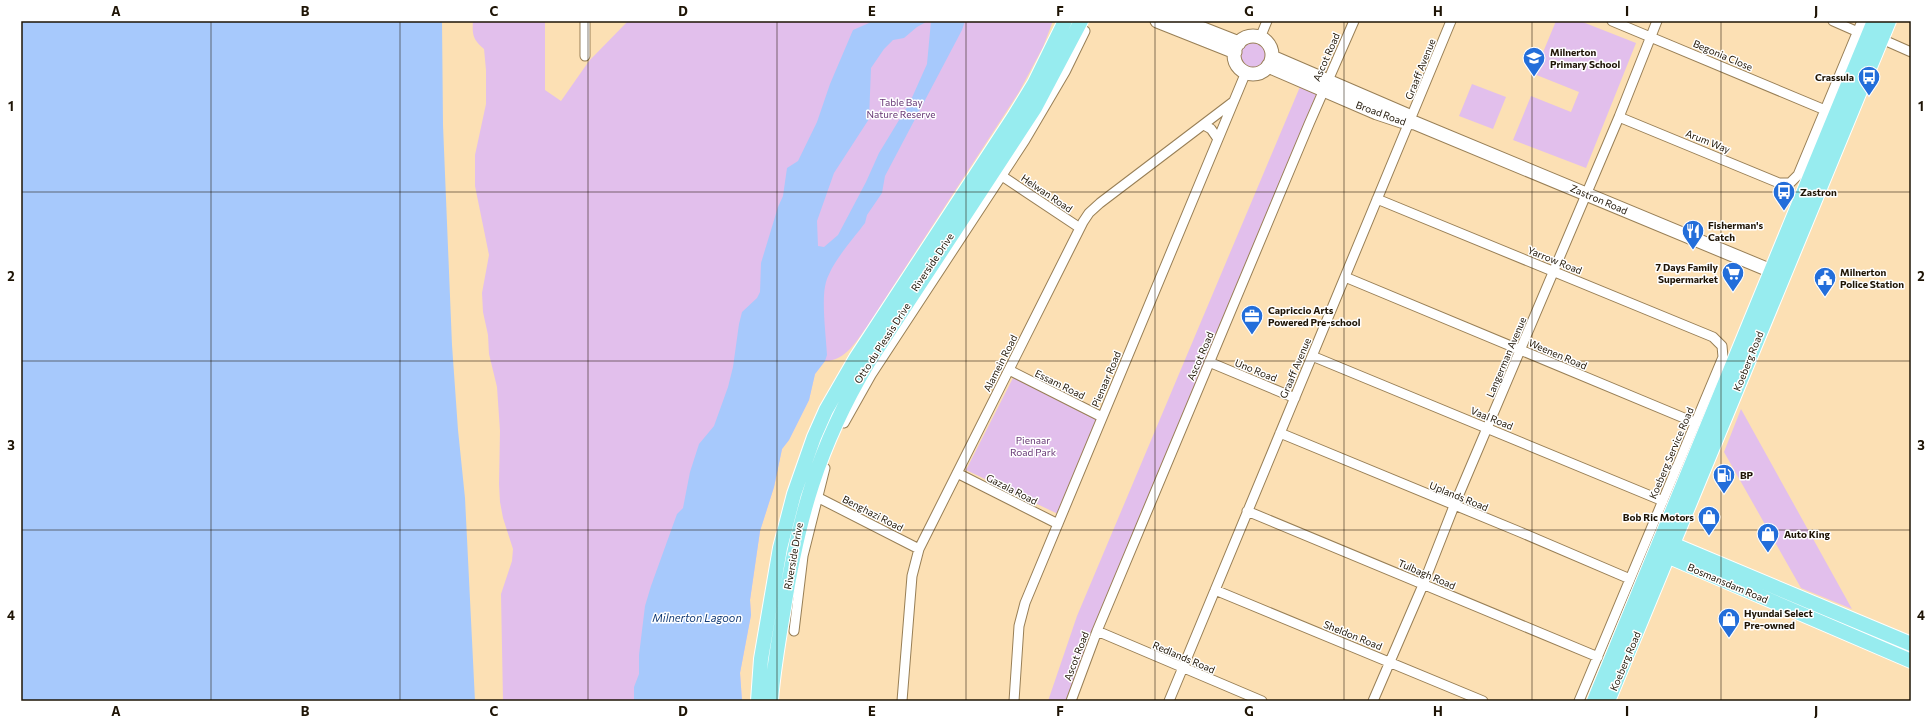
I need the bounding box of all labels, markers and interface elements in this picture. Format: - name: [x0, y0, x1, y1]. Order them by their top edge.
- text: A: [111, 3, 121, 19]
- text: B: [301, 3, 310, 19]
- text: C: [490, 3, 499, 19]
- text: D: [678, 3, 688, 19]
- text: E: [868, 3, 876, 19]
- text: F: [1056, 3, 1064, 19]
- text: G: [1244, 3, 1254, 19]
- text: H: [1433, 3, 1443, 19]
- text: I: [1625, 3, 1629, 19]
- text: J: [1814, 3, 1818, 19]
- street label: Ascot Road: [1310, 31, 1342, 83]
- street label: Graaff Avenue: [1402, 37, 1438, 101]
- street label: Begonia Close: [1691, 37, 1755, 73]
- school or university icon: Milnerton Primary School: [1521, 45, 1547, 78]
- place label: Milnerton Primary School: [1550, 46, 1621, 70]
- bus stop icon: Crassula: [1856, 64, 1882, 97]
- place label: Crassula: [1815, 71, 1854, 83]
- park label: Table Bay Nature Reserve: [866, 96, 936, 120]
- text: 1: [8, 98, 14, 114]
- street label: Broad Road: [1354, 98, 1408, 128]
- text: 1: [1918, 98, 1924, 114]
- street label: Arum Way: [1684, 127, 1732, 155]
- street label: Helwan Road: [1019, 171, 1075, 215]
- bus stop icon: Zastron: [1771, 179, 1797, 212]
- street label: Zastron Road: [1568, 181, 1630, 217]
- place label: Zastron: [1800, 186, 1837, 198]
- restaurant icon: Fisherman's Catch: [1680, 218, 1706, 251]
- place label: Fisherman's Catch: [1708, 219, 1763, 243]
- street label: Riverside Drive: [908, 231, 956, 293]
- street label: Yarrow Road: [1526, 244, 1584, 276]
- supermarket icon: 7 Days Family Supermarket: [1720, 260, 1746, 293]
- place label: 7 Days Family Supermarket: [1656, 261, 1719, 285]
- public building icon: Milnerton Police Station: [1812, 265, 1838, 298]
- place label: Milnerton Police Station: [1840, 266, 1904, 290]
- text: 2: [7, 268, 15, 284]
- text: 2: [1917, 268, 1925, 284]
- street label: Otto du Plessis Drive: [851, 300, 913, 386]
- office icon: Capriccio Arts Powered Pre-school: [1239, 303, 1265, 336]
- place label: Capriccio Arts Powered Pre-school: [1268, 304, 1361, 328]
- street label: Langerman Avenue: [1484, 315, 1528, 399]
- street label: Koeberg Road: [1731, 329, 1766, 393]
- street label: Ascot Road: [1184, 330, 1216, 382]
- street label: Alamein Road: [981, 332, 1020, 393]
- street label: Graaff Avenue: [1277, 336, 1313, 400]
- street label: Weenen Road: [1527, 336, 1589, 372]
- street label: Pienaar Road: [1089, 349, 1123, 409]
- street label: Uno Road: [1233, 356, 1279, 384]
- street label: Essam Road: [1033, 367, 1087, 401]
- street label: Vaal Road: [1469, 404, 1515, 432]
- street label: Koeberg Service Road: [1646, 405, 1696, 501]
- park label: Pienaar Road Park: [1010, 434, 1057, 458]
- text: 3: [7, 437, 15, 453]
- text: 3: [1917, 437, 1925, 453]
- fuel station icon: BP: [1711, 462, 1737, 495]
- place label: BP: [1740, 469, 1754, 481]
- street label: Gazala Road: [984, 471, 1040, 507]
- street label: Uplands Road: [1428, 479, 1490, 513]
- street label: Benghazi Road: [841, 493, 906, 534]
- shop icon: Bob Ric Motors: [1696, 504, 1722, 537]
- place label: Bob Ric Motors: [1623, 511, 1694, 523]
- shop icon: Auto King: [1755, 521, 1781, 554]
- street label: Riverside Drive: [781, 522, 805, 590]
- place label: Auto King: [1784, 528, 1830, 540]
- street label: Tulbagh Road: [1396, 557, 1458, 592]
- street label: Bosmansdam Road: [1686, 561, 1770, 605]
- shop icon: Hyundai Select Pre-owned: [1716, 606, 1742, 639]
- text: 4: [7, 607, 15, 623]
- place label: Hyundai Select Pre-owned: [1744, 607, 1813, 631]
- text: 4: [1917, 607, 1925, 623]
- water label: Milnerton Lagoon: [652, 611, 742, 624]
- street label: Sheldon Road: [1322, 618, 1384, 652]
- street label: Koeberg Road: [1607, 629, 1643, 693]
- street label: Ascot Road: [1061, 630, 1091, 682]
- street label: Redlands Road: [1151, 638, 1217, 676]
- text: A: [111, 703, 121, 719]
- text: B: [301, 703, 310, 719]
- text: C: [490, 703, 499, 719]
- text: D: [678, 703, 688, 719]
- text: E: [868, 703, 876, 719]
- text: F: [1056, 703, 1064, 719]
- text: G: [1244, 703, 1254, 719]
- text: H: [1433, 703, 1443, 719]
- text: I: [1625, 703, 1629, 719]
- text: J: [1814, 703, 1818, 719]

